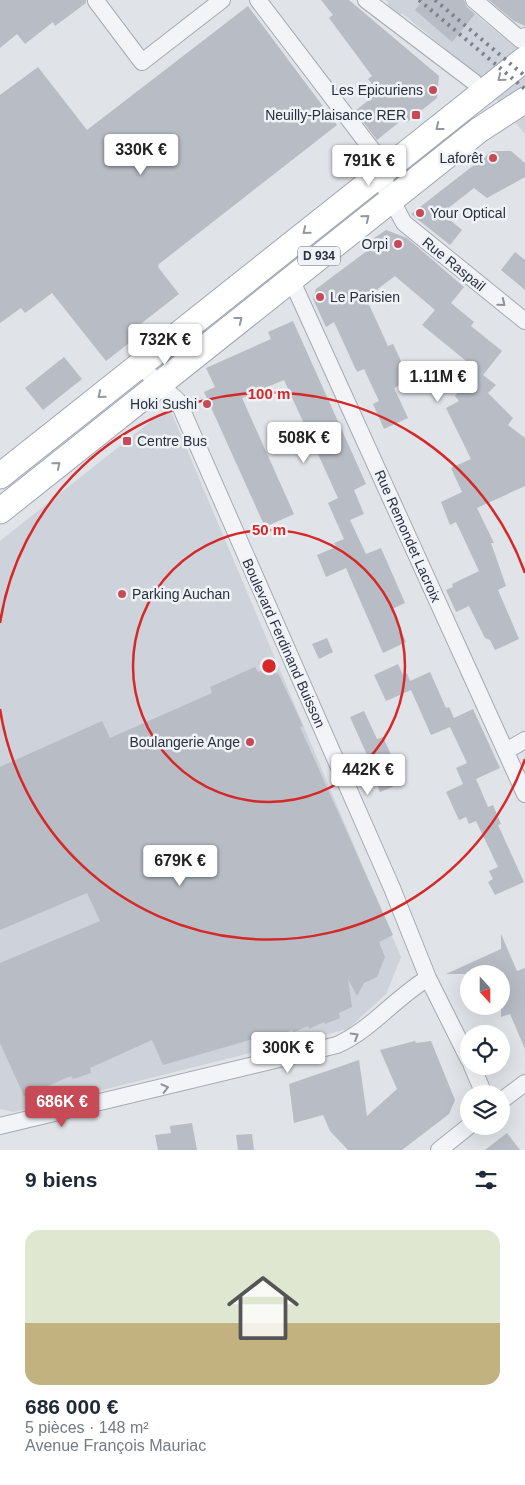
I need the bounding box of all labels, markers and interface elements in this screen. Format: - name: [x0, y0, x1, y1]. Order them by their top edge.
- one-way arrow: [498, 73, 507, 81]
- place label: Les Epicuriens: [331, 82, 423, 98]
- marker: Les Epicuriens: [427, 84, 439, 96]
- place label: Neuilly-Plaisance RER: [265, 107, 406, 123]
- marker: Neuilly-Plaisance RER: [410, 109, 422, 121]
- one-way arrow: [435, 121, 445, 130]
- pin: 330K €: [100, 134, 182, 176]
- text: 330K €: [115, 141, 167, 158]
- pin: 791K €: [328, 144, 410, 187]
- place label: Laforêt: [439, 150, 483, 166]
- text: 791K €: [343, 152, 395, 169]
- marker: Laforêt: [487, 152, 499, 164]
- place label: Your Optical: [430, 205, 506, 221]
- marker: Your Optical: [414, 207, 426, 219]
- one-way arrow: [361, 215, 370, 224]
- one-way arrow: [303, 226, 312, 235]
- street label: Rue Raspail: [419, 234, 489, 294]
- place label: Orpi: [362, 236, 388, 252]
- marker: Orpi: [392, 238, 404, 250]
- road number: D 934: [298, 247, 340, 266]
- place label: Le Parisien: [330, 289, 400, 305]
- marker: Le Parisien: [314, 291, 326, 303]
- one-way arrow: [497, 298, 506, 307]
- one-way arrow: [234, 316, 243, 325]
- pin: 732K €: [124, 324, 206, 366]
- text: 732K €: [139, 331, 191, 348]
- pin: 1.11M €: [392, 360, 484, 403]
- text: 1.11M €: [410, 368, 466, 385]
- text: 100 m: [248, 385, 290, 402]
- one-way arrow: [98, 390, 107, 398]
- place label: Hoki Sushi: [130, 396, 197, 412]
- marker: Hoki Sushi: [201, 398, 213, 410]
- pin: 508K €: [263, 422, 345, 464]
- text: 508K €: [278, 429, 330, 446]
- place label: Centre Bus: [137, 433, 207, 449]
- marker: Centre Bus: [121, 435, 133, 447]
- one-way arrow: [51, 462, 60, 471]
- street label: Rue Remondet Lacroix: [372, 467, 444, 605]
- text: 50 m: [252, 521, 286, 538]
- street label: Boulevard Ferdinand Buisson: [239, 556, 329, 730]
- place label: Parking Auchan: [132, 586, 230, 602]
- marker: Parking Auchan: [116, 588, 128, 600]
- centre of rings: [260, 657, 278, 675]
- place label: Boulangerie Ange: [129, 734, 240, 750]
- marker: Boulangerie Ange: [244, 736, 256, 748]
- pin: 442K €: [327, 754, 409, 796]
- text: 442K €: [342, 761, 394, 778]
- pin: 679K €: [139, 844, 221, 887]
- text: 679K €: [154, 852, 206, 869]
- north arrow: [460, 965, 510, 1015]
- map controls: [460, 965, 510, 1135]
- button: locate: [460, 1025, 510, 1075]
- pin: 300K €: [247, 1032, 329, 1074]
- one-way arrow: [349, 1032, 358, 1042]
- text: 300K €: [262, 1039, 314, 1056]
- one-way arrow: [160, 1083, 169, 1094]
- button: layers: [460, 1085, 510, 1135]
- pin: 686K €: [21, 1086, 103, 1128]
- text: 686K €: [36, 1093, 88, 1110]
- icon: filters: [472, 1166, 500, 1194]
- text: 9 biens: [25, 1168, 97, 1191]
- icon: home: [218, 1263, 308, 1353]
- text: 686 000 €: [25, 1395, 118, 1418]
- text: 5 pièces · 148 m²: [25, 1419, 149, 1436]
- text: Avenue François Mauriac: [25, 1437, 206, 1454]

